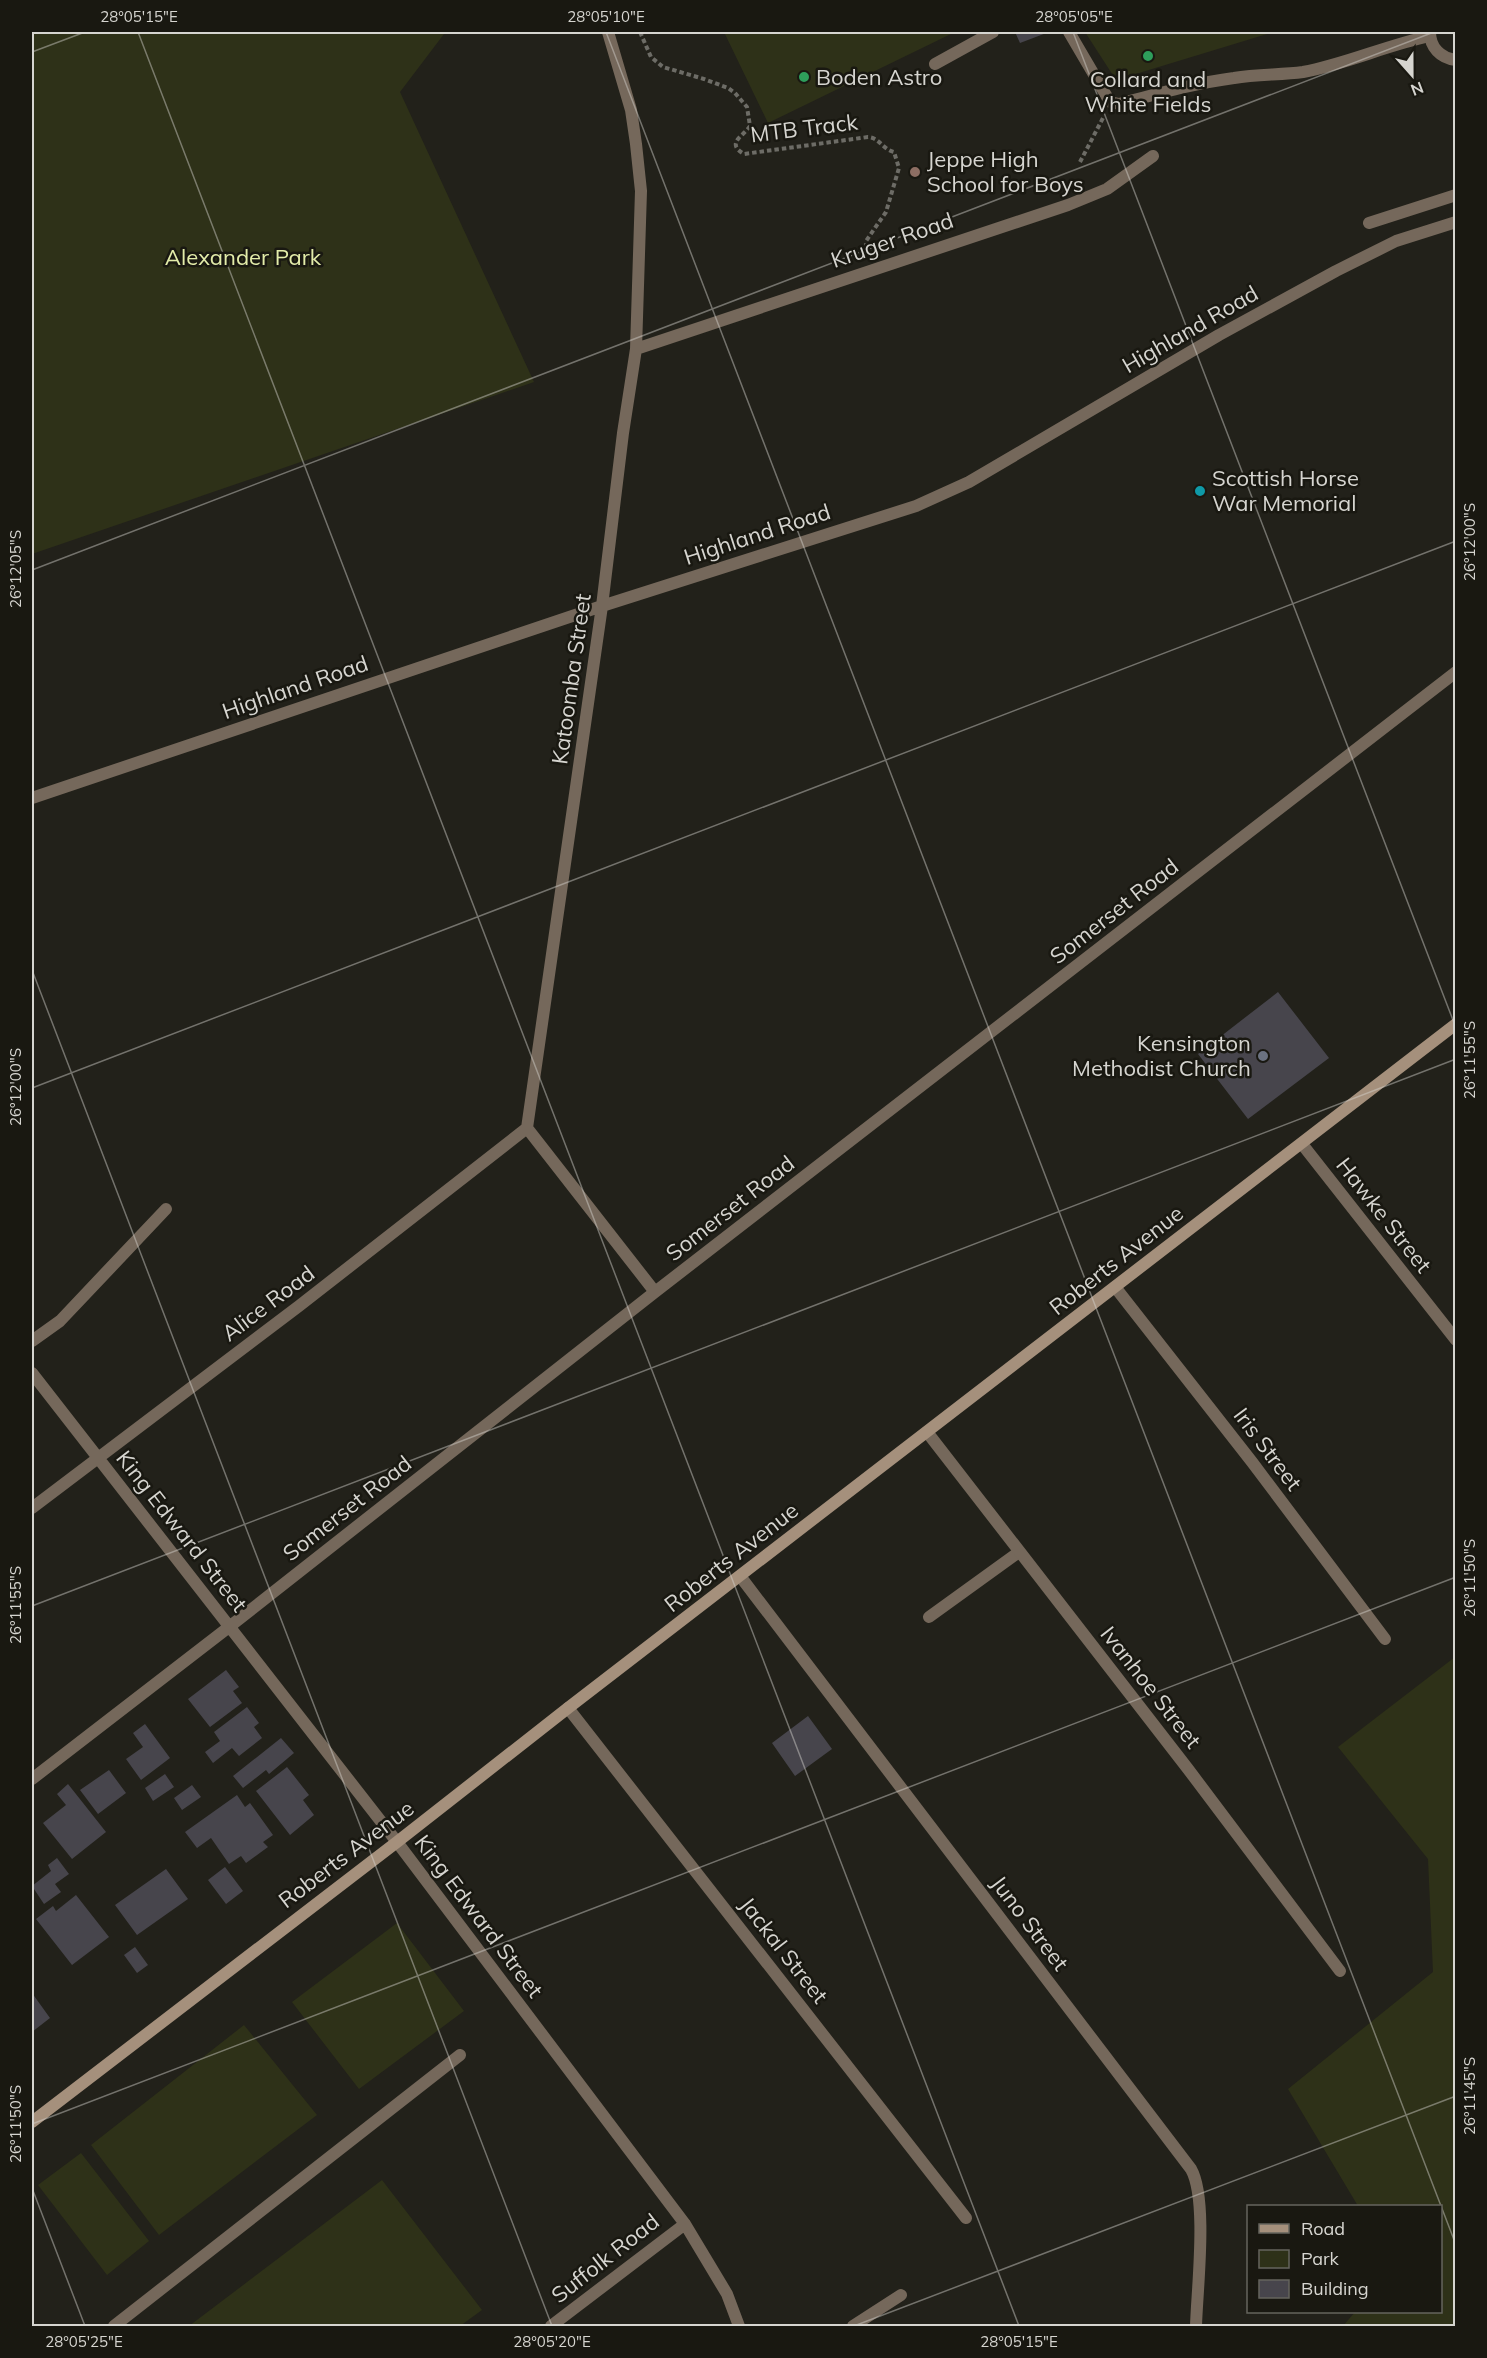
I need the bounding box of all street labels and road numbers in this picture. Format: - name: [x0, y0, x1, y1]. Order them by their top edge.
- street label: MTB Track: [749, 107, 860, 148]
- street label: Kruger Road: [827, 206, 957, 274]
- street label: Highland Road: [1117, 279, 1263, 379]
- street label: Highland Road: [680, 497, 834, 571]
- street label: Katoomba Street: [545, 592, 597, 766]
- street label: Highland Road: [218, 649, 372, 725]
- street label: Somerset Road: [1044, 852, 1184, 970]
- street label: Somerset Road: [660, 1149, 800, 1267]
- street label: Hawke Street: [1330, 1152, 1438, 1278]
- street label: Roberts Avenue: [1043, 1199, 1189, 1321]
- street label: Alice Road: [216, 1259, 320, 1347]
- street label: Iris Street: [1228, 1402, 1308, 1496]
- street label: King Edward Street: [110, 1445, 254, 1617]
- street label: Somerset Road: [277, 1449, 417, 1567]
- street label: Roberts Avenue: [658, 1496, 804, 1618]
- street label: Ivanhoe Street: [1095, 1620, 1208, 1754]
- street label: Roberts Avenue: [273, 1794, 419, 1914]
- street label: King Edward Street: [409, 1829, 550, 2003]
- street label: Juno Street: [985, 1870, 1075, 1976]
- street label: Jackal Street: [734, 1891, 834, 2009]
- street label: Suffolk Road: [545, 2207, 665, 2309]

